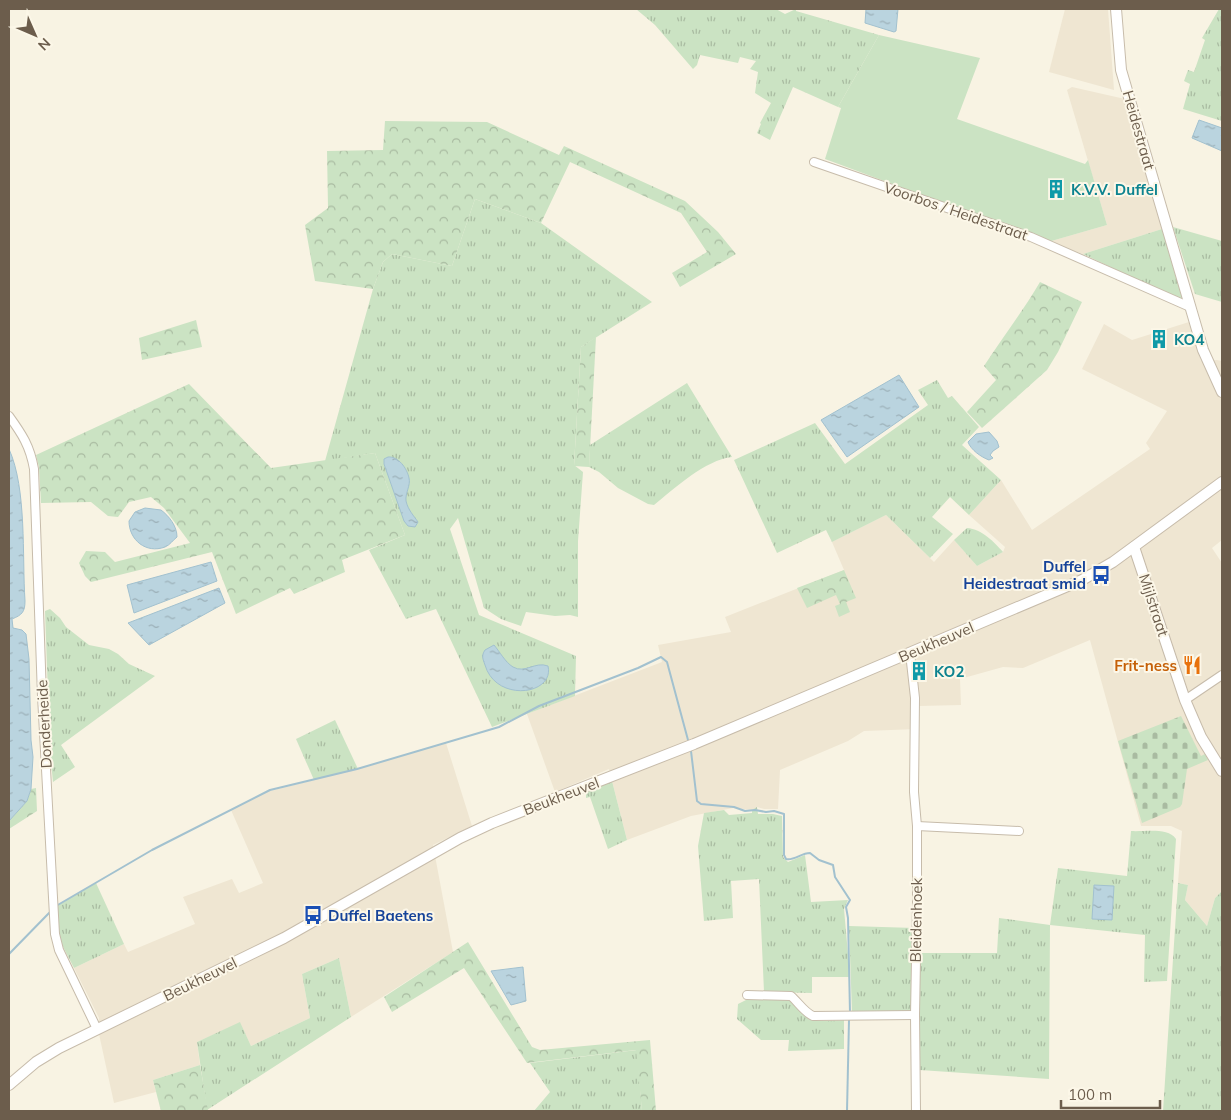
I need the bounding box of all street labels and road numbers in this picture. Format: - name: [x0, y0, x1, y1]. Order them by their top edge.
- street label: Heidestraat: [1119, 88, 1159, 172]
- street label: Voorbos / Heidestraat: [882, 177, 1030, 245]
- street label: Mijlstraat: [1135, 571, 1173, 639]
- street label: Beukheuvel: [895, 618, 977, 666]
- street label: Donderheide: [32, 679, 56, 769]
- street label: Beukheuvel: [520, 773, 602, 819]
- street label: Bleidenhoek: [906, 877, 926, 963]
- street label: Beukheuvel: [160, 953, 240, 1005]

